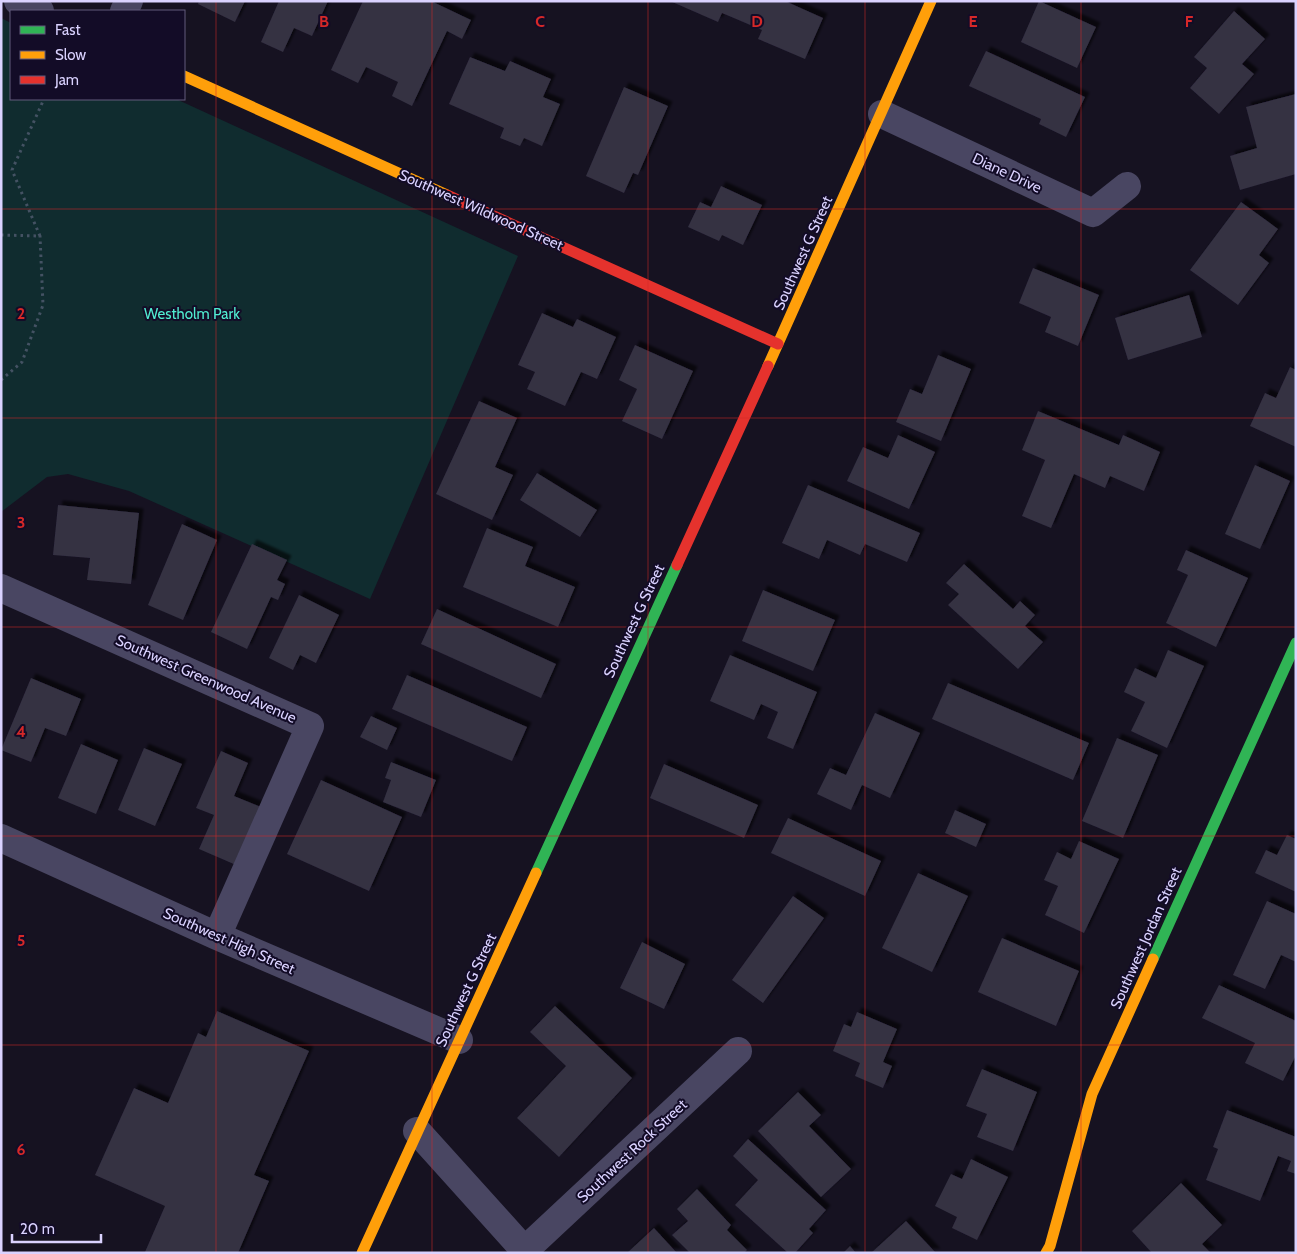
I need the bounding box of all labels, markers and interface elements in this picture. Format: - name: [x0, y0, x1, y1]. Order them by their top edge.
- legend: [10, 10, 185, 100]
- text: B: [319, 12, 329, 31]
- text: C: [535, 12, 545, 31]
- text: D: [751, 12, 763, 31]
- text: E: [968, 12, 978, 31]
- text: F: [1185, 12, 1194, 31]
- text: Fast: [55, 21, 80, 39]
- text: Slow: [55, 46, 86, 64]
- text: Jam: [54, 71, 79, 89]
- street label: Diane Drive: [970, 149, 1045, 197]
- street label: Southwest Wildwood Street: [396, 166, 566, 254]
- street label: Southwest G Street: [770, 193, 836, 313]
- text: 2: [17, 304, 25, 323]
- park label: Westholm Park: [144, 305, 240, 323]
- text: 3: [17, 513, 25, 532]
- street label: Southwest G Street: [600, 561, 668, 681]
- street label: Southwest Greenwood Avenue: [113, 631, 299, 727]
- text: 4: [16, 722, 26, 741]
- street label: Southwest Jordan Street: [1107, 864, 1185, 1012]
- street label: Southwest High Street: [160, 904, 298, 978]
- street label: Southwest G Street: [432, 930, 500, 1050]
- text: 5: [17, 931, 25, 950]
- street label: Southwest Rock Street: [573, 1095, 691, 1207]
- text: 6: [17, 1140, 26, 1159]
- scale bar: [12, 1212, 101, 1244]
- text: 20 m: [20, 1220, 55, 1238]

